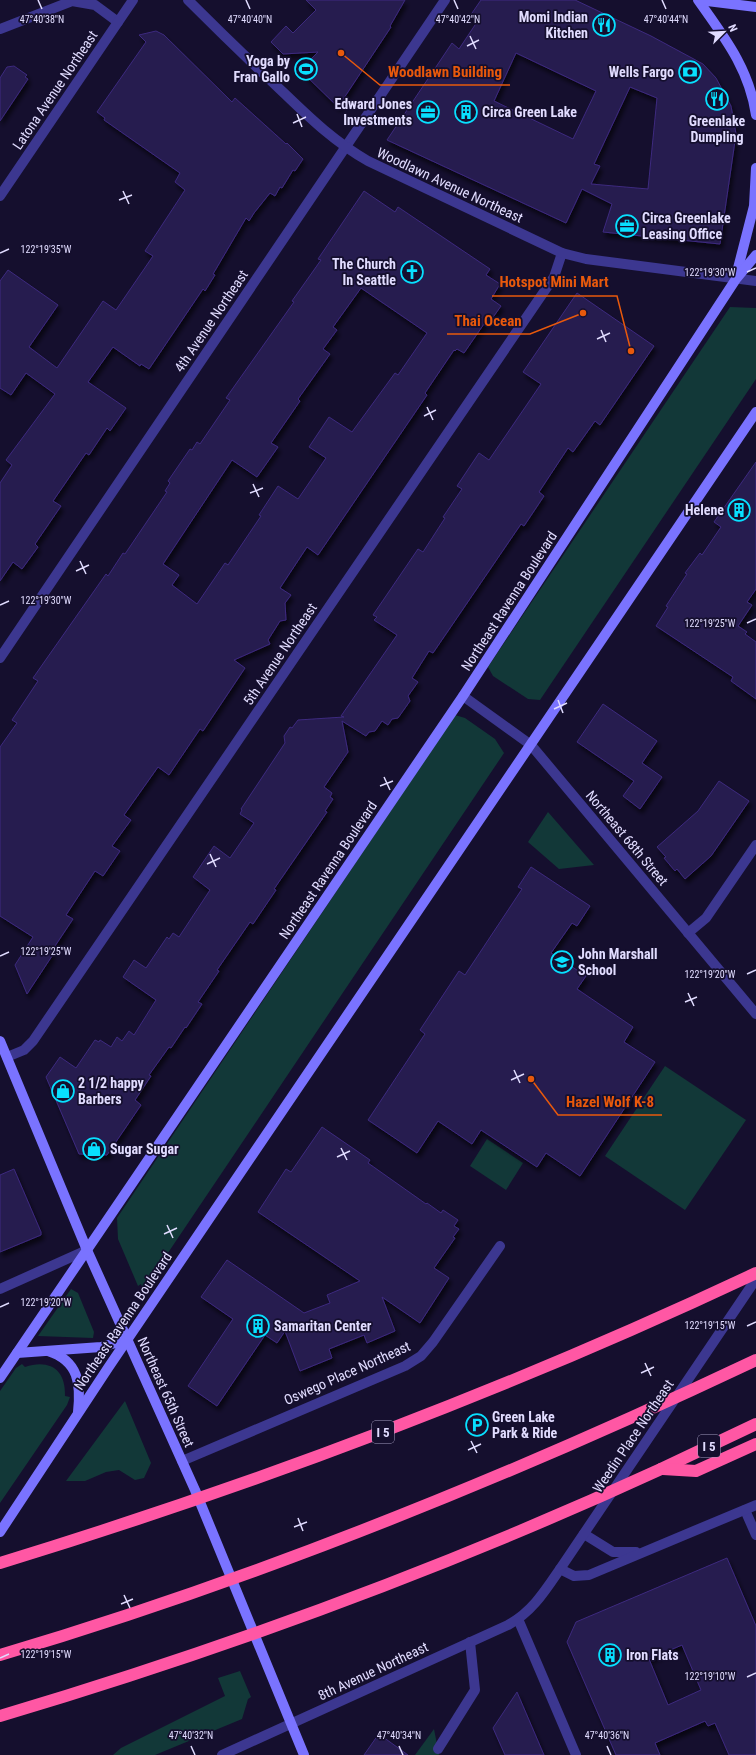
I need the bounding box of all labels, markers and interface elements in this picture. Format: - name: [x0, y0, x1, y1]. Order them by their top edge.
- place label: Momi Indian Kitchen: [519, 9, 588, 41]
- restaurant icon: Momi Indian Kitchen: [591, 12, 617, 38]
- north arrow: [704, 12, 744, 52]
- text: 47°40'38"N: [20, 14, 64, 25]
- text: 47°40'40"N: [228, 14, 272, 25]
- text: 47°40'42"N: [436, 14, 480, 25]
- text: 47°40'44"N: [644, 14, 688, 25]
- text: N: [725, 22, 740, 34]
- street label: Latona Avenue Northeast: [9, 28, 101, 152]
- place label: Yoga by Fran Gallo: [234, 53, 291, 85]
- sports icon: Yoga by Fran Gallo: [293, 56, 319, 82]
- callout: Woodlawn Building: [380, 58, 510, 85]
- bank icon: Wells Fargo: [677, 59, 703, 85]
- text: Woodlawn Building: [388, 63, 502, 81]
- place label: Wells Fargo: [609, 64, 674, 80]
- restaurant icon: Greenlake Dumpling: [704, 86, 730, 112]
- place label: Edward Jones Investments: [334, 96, 412, 128]
- office icon: Edward Jones Investments: [415, 99, 441, 125]
- building icon: Circa Green Lake: [453, 99, 479, 125]
- place label: Circa Green Lake: [482, 104, 577, 120]
- place label: Greenlake Dumpling: [689, 113, 745, 145]
- street label: Woodlawn Avenue Northeast: [375, 144, 525, 226]
- place label: Circa Greenlake Leasing Office: [642, 210, 731, 242]
- office icon: Circa Greenlake Leasing Office: [614, 213, 640, 239]
- text: 122°19'35"W: [21, 244, 72, 255]
- place label: The Church In Seattle: [332, 256, 396, 288]
- church icon: The Church In Seattle: [399, 259, 425, 285]
- street label: 4th Avenue Northeast: [171, 267, 251, 375]
- text: 122°19'30"W: [685, 267, 736, 278]
- callout: Hotspot Mini Mart: [492, 269, 617, 296]
- text: Hotspot Mini Mart: [499, 273, 609, 291]
- callout: Thai Ocean: [447, 307, 530, 334]
- text: Thai Ocean: [454, 312, 522, 330]
- building icon: Helene: [726, 497, 752, 523]
- place label: Helene: [685, 502, 724, 518]
- street label: Northeast Ravenna Boulevard: [458, 528, 560, 674]
- text: 122°19'30"W: [21, 595, 72, 606]
- street label: 5th Avenue Northeast: [240, 600, 320, 708]
- text: 122°19'25"W: [685, 618, 736, 629]
- street label: Northeast 68th Street: [583, 787, 671, 889]
- street label: Northeast Ravenna Boulevard: [276, 798, 380, 942]
- text: 122°19'25"W: [21, 946, 72, 957]
- place label: John Marshall School: [578, 946, 658, 978]
- school or university icon: John Marshall School: [549, 949, 575, 975]
- text: 122°19'20"W: [685, 969, 736, 980]
- place label: 2 1/2 happy Barbers: [78, 1075, 145, 1107]
- shop icon: 2 1/2 happy Barbers: [50, 1078, 76, 1104]
- callout: Hazel Wolf K-8: [558, 1088, 662, 1115]
- text: Hazel Wolf K-8: [566, 1093, 654, 1111]
- shop icon: Sugar Sugar: [81, 1136, 107, 1162]
- place label: Sugar Sugar: [110, 1141, 179, 1157]
- street label: Northeast Ravenna Boulevard: [71, 1249, 175, 1393]
- text: 122°19'20"W: [21, 1297, 72, 1308]
- building icon: Samaritan Center: [245, 1313, 271, 1339]
- place label: Samaritan Center: [274, 1318, 372, 1334]
- text: 122°19'15"W: [685, 1320, 736, 1331]
- street label: Northeast 65th Street: [134, 1334, 198, 1450]
- street label: Oswego Place Northeast: [281, 1338, 413, 1408]
- street label: Weedin Place Northeast: [589, 1377, 677, 1495]
- place label: Green Lake Park & Ride: [492, 1409, 558, 1441]
- parking icon: Green Lake Park & Ride: [464, 1412, 490, 1438]
- road number: I 5: [372, 1421, 394, 1443]
- road number: I 5: [698, 1435, 720, 1457]
- street label: 8th Avenue Northeast: [315, 1638, 431, 1704]
- building icon: Iron Flats: [597, 1642, 623, 1668]
- place label: Iron Flats: [626, 1647, 679, 1663]
- text: 122°19'15"W: [21, 1649, 72, 1660]
- text: 122°19'10"W: [685, 1671, 736, 1682]
- text: 47°40'32"N: [169, 1730, 213, 1741]
- text: 47°40'34"N: [377, 1730, 421, 1741]
- text: 47°40'36"N: [585, 1730, 629, 1741]

